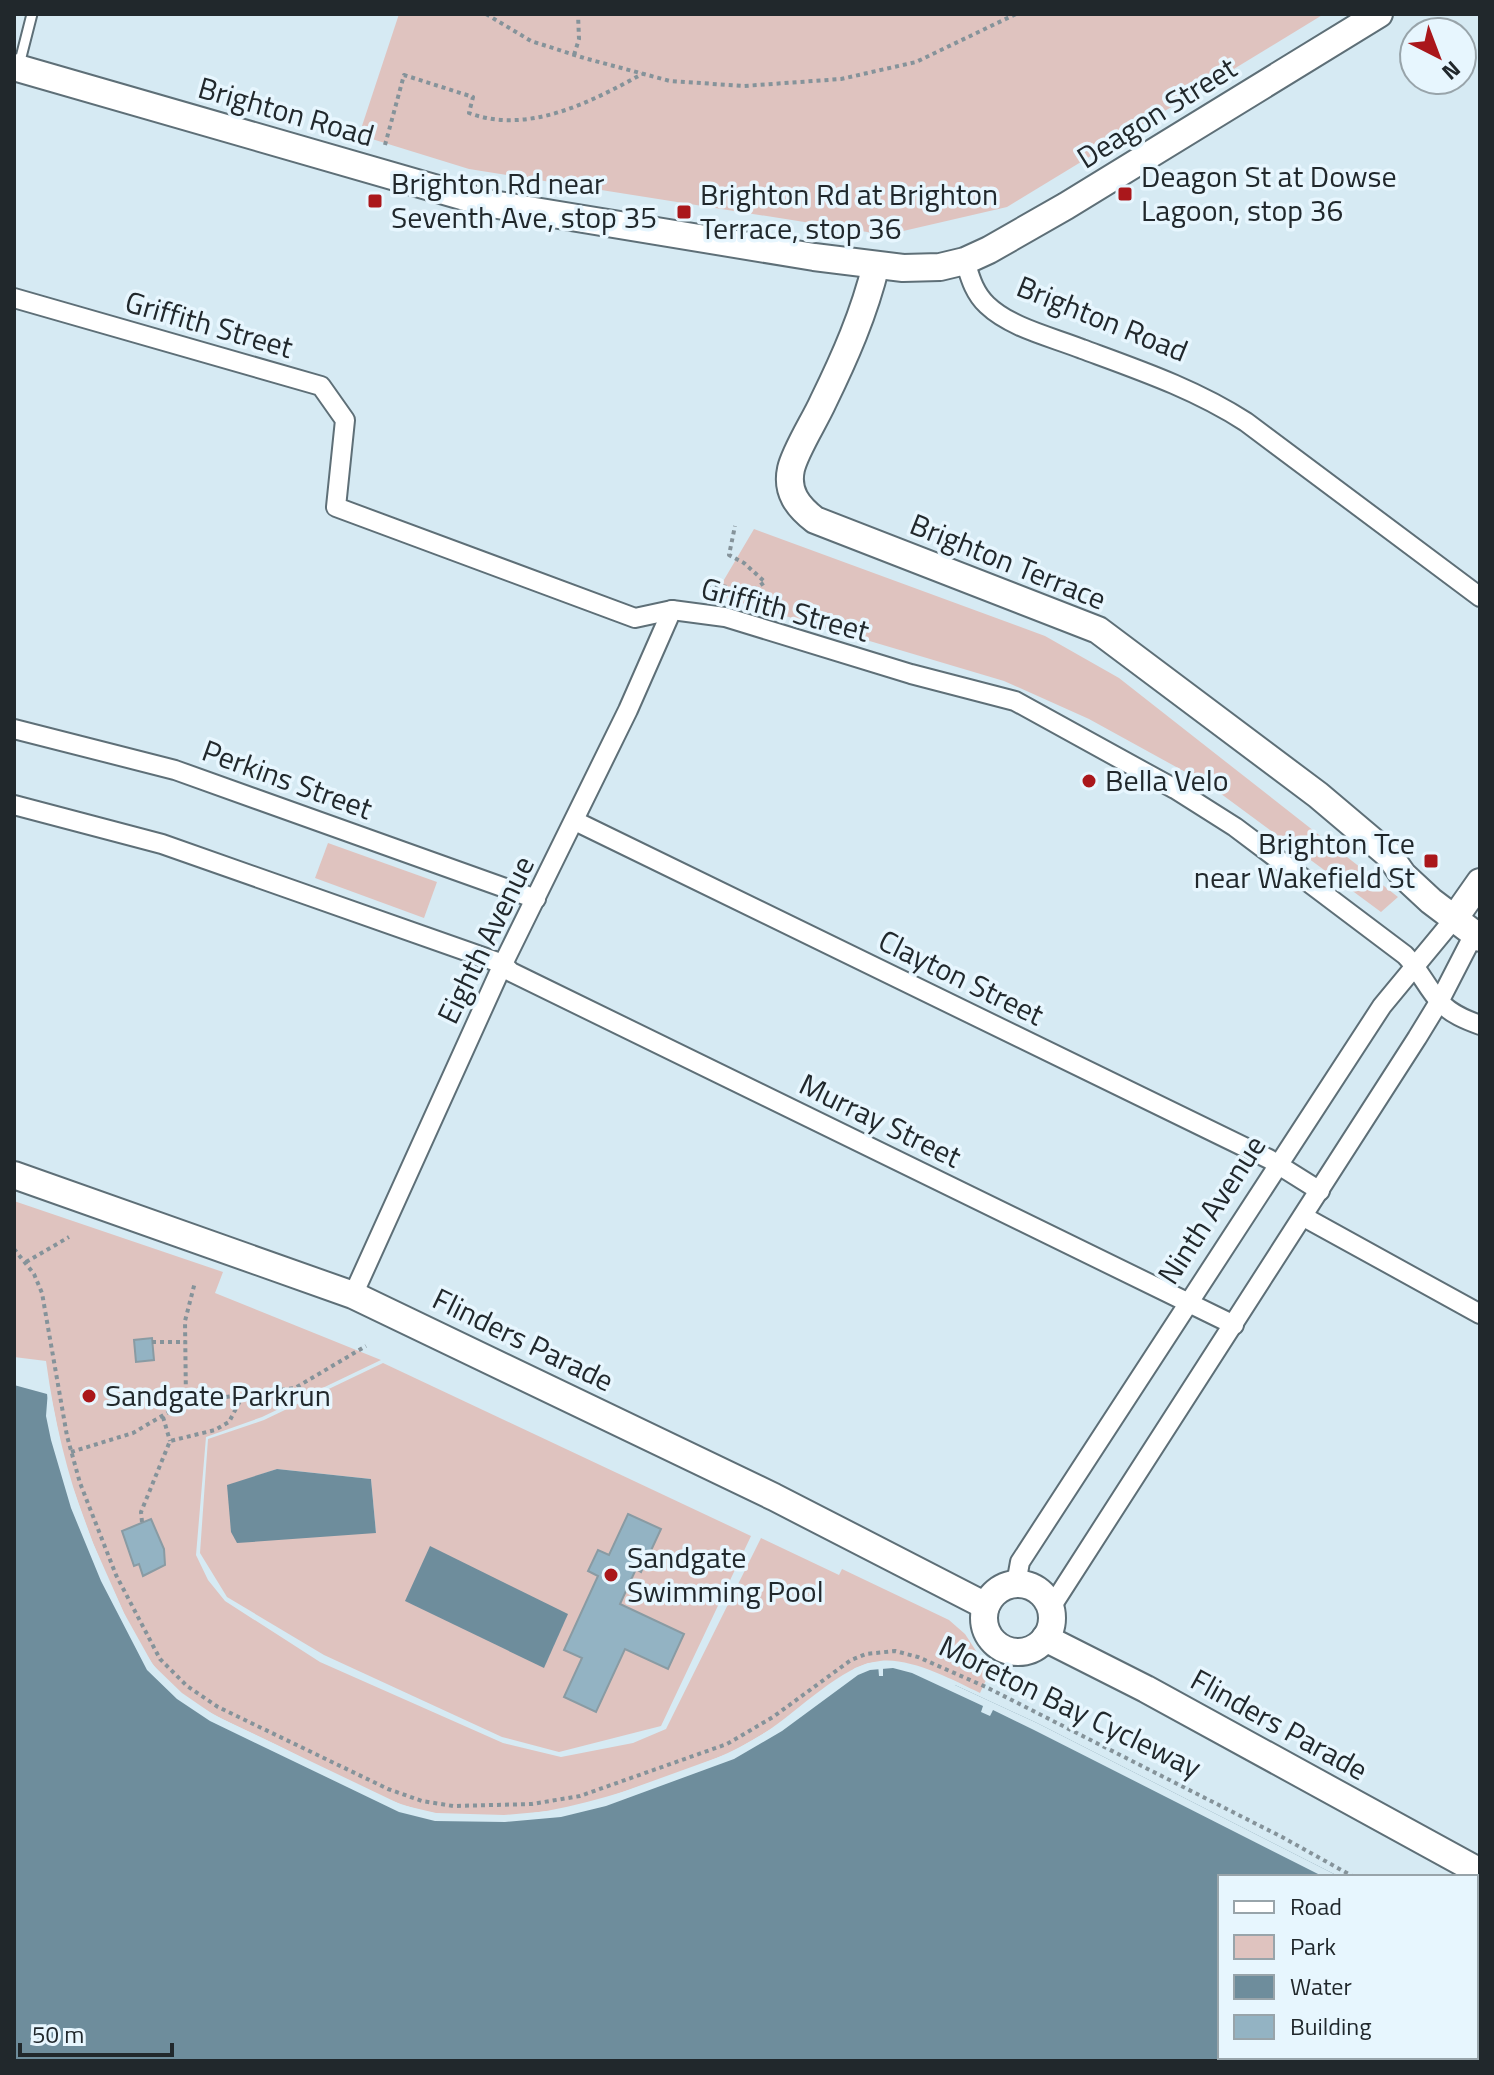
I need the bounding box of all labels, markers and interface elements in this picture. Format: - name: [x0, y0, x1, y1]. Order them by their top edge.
- north arrow: [1398, 16, 1478, 96]
- street label: Deagon Street: [1068, 44, 1246, 180]
- text: N: [1434, 53, 1468, 89]
- street label: Brighton Road: [193, 64, 380, 158]
- place label: Deagon St at Dowse Lagoon, stop 36: [1141, 153, 1397, 233]
- place label: Brighton Rd near Seventh Ave, stop 35: [391, 160, 657, 240]
- place label: Brighton Rd at Brighton Terrace, stop 36: [700, 171, 998, 251]
- marker: Deagon St at Dowse Lagoon, stop 36: [1116, 185, 1134, 203]
- marker: Brighton Rd near Seventh Ave, stop 35: [366, 192, 384, 210]
- marker: Brighton Rd at Brighton Terrace, stop 36: [675, 203, 693, 221]
- street label: Brighton Road: [1010, 263, 1195, 373]
- street label: Griffith Street: [120, 278, 299, 370]
- street label: Brighton Terrace: [903, 501, 1113, 621]
- street label: Griffith Street: [696, 565, 875, 654]
- street label: Perkins Street: [196, 727, 379, 831]
- place label: Bella Velo: [1105, 757, 1229, 803]
- marker: Bella Velo: [1080, 772, 1098, 790]
- place label: Brighton Tce near Wakefield St: [1194, 820, 1415, 900]
- street label: Eighth Avenue: [425, 848, 546, 1031]
- marker: Brighton Tce near Wakefield St: [1422, 852, 1440, 870]
- street label: Clayton Street: [871, 917, 1052, 1037]
- street label: Murray Street: [792, 1061, 970, 1179]
- street label: Ninth Avenue: [1146, 1126, 1277, 1293]
- street label: Flinders Parade: [425, 1275, 622, 1403]
- place label: Sandgate Parkrun: [105, 1372, 331, 1418]
- marker: Sandgate Parkrun: [80, 1387, 98, 1405]
- place label: Sandgate Swimming Pool: [627, 1534, 824, 1614]
- marker: Sandgate Swimming Pool: [602, 1566, 620, 1584]
- street label: Moreton Bay Cycleway: [931, 1623, 1209, 1790]
- street label: Flinders Parade: [1182, 1656, 1377, 1792]
- legend: [1218, 1875, 1478, 2059]
- text: Road: [1290, 1888, 1342, 1924]
- text: Park: [1290, 1928, 1336, 1964]
- text: Water: [1290, 1968, 1352, 2004]
- scale bar: [20, 2007, 172, 2057]
- text: Building: [1290, 2008, 1372, 2044]
- text: 50 m: [32, 2016, 84, 2052]

